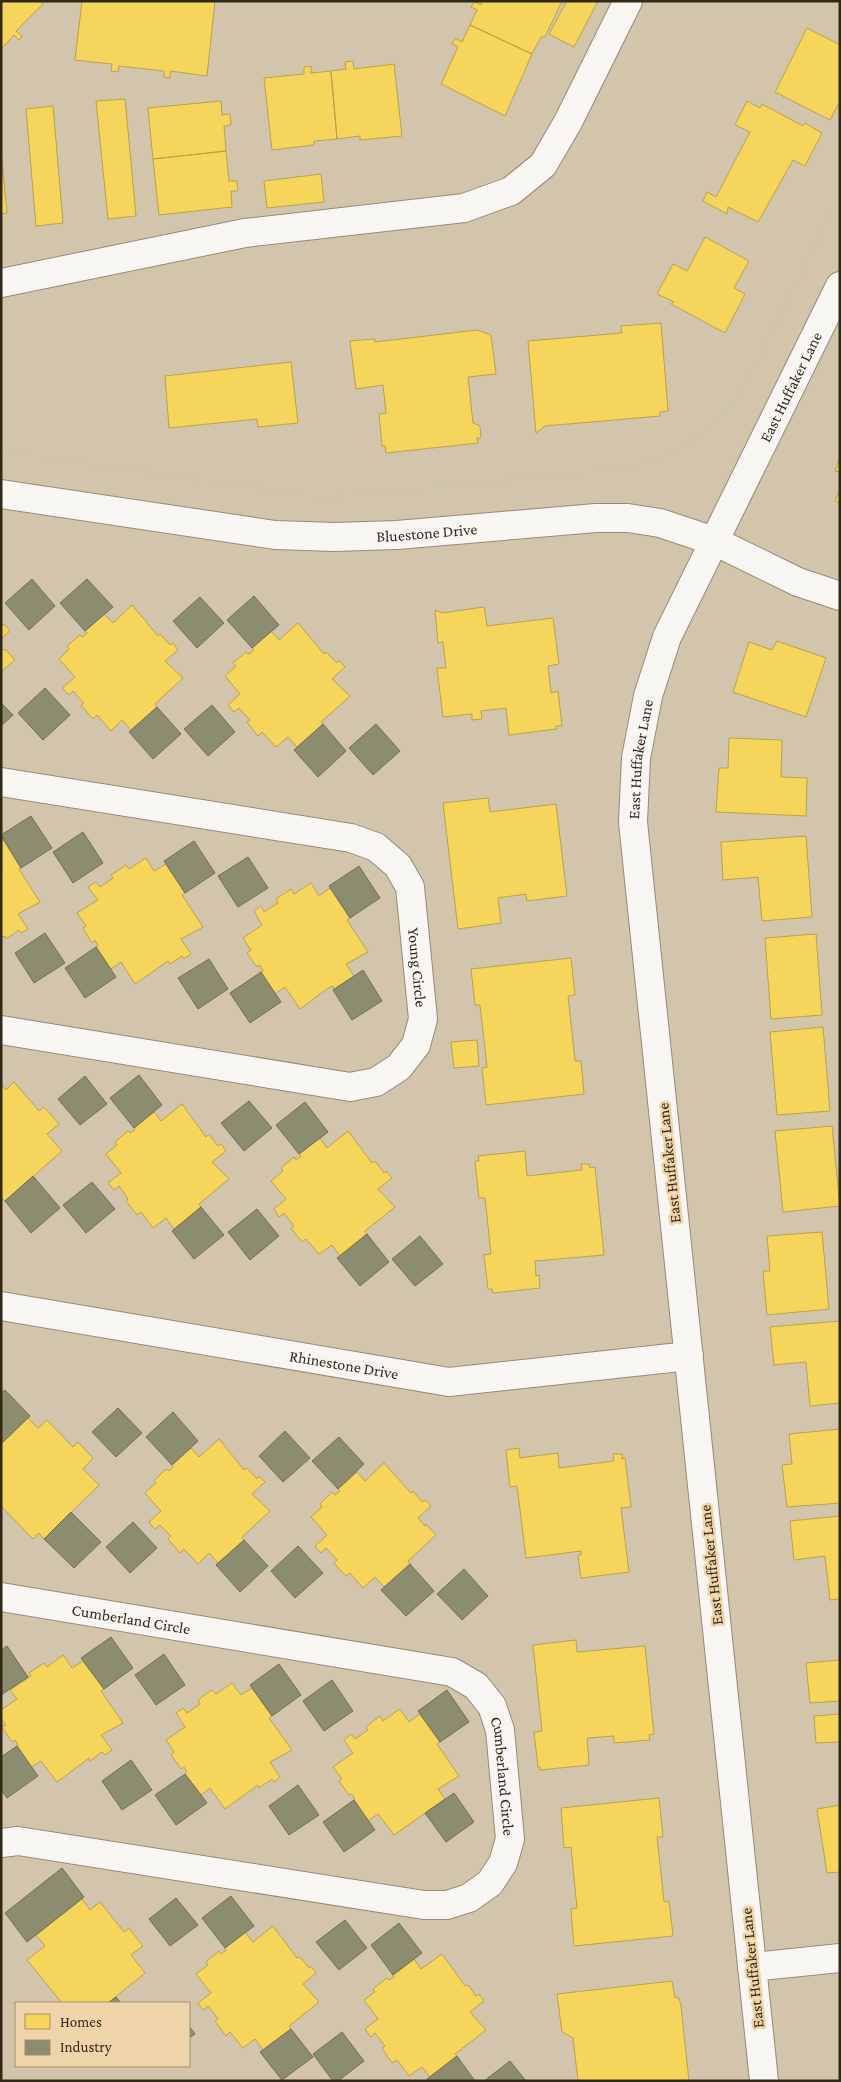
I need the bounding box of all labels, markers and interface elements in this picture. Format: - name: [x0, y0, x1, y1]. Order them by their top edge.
- street label: East Huffaker Lane: [756, 329, 825, 445]
- street label: Bluestone Drive: [376, 520, 478, 544]
- street label: East Huffaker Lane: [625, 698, 656, 820]
- street label: Young Circle: [406, 927, 430, 1008]
- street label: East Huffaker Lane: [654, 1102, 684, 1224]
- street label: Rhinestone Drive: [288, 1347, 400, 1382]
- street label: East Huffaker Lane: [696, 1504, 726, 1626]
- street label: Cumberland Circle: [71, 1600, 192, 1637]
- street label: Cumberland Circle: [488, 1714, 518, 1836]
- street label: East Huffaker Lane: [737, 1907, 767, 2029]
- legend: [15, 2002, 190, 2067]
- text: Homes: [60, 2014, 102, 2030]
- text: Industry: [60, 2039, 112, 2056]

